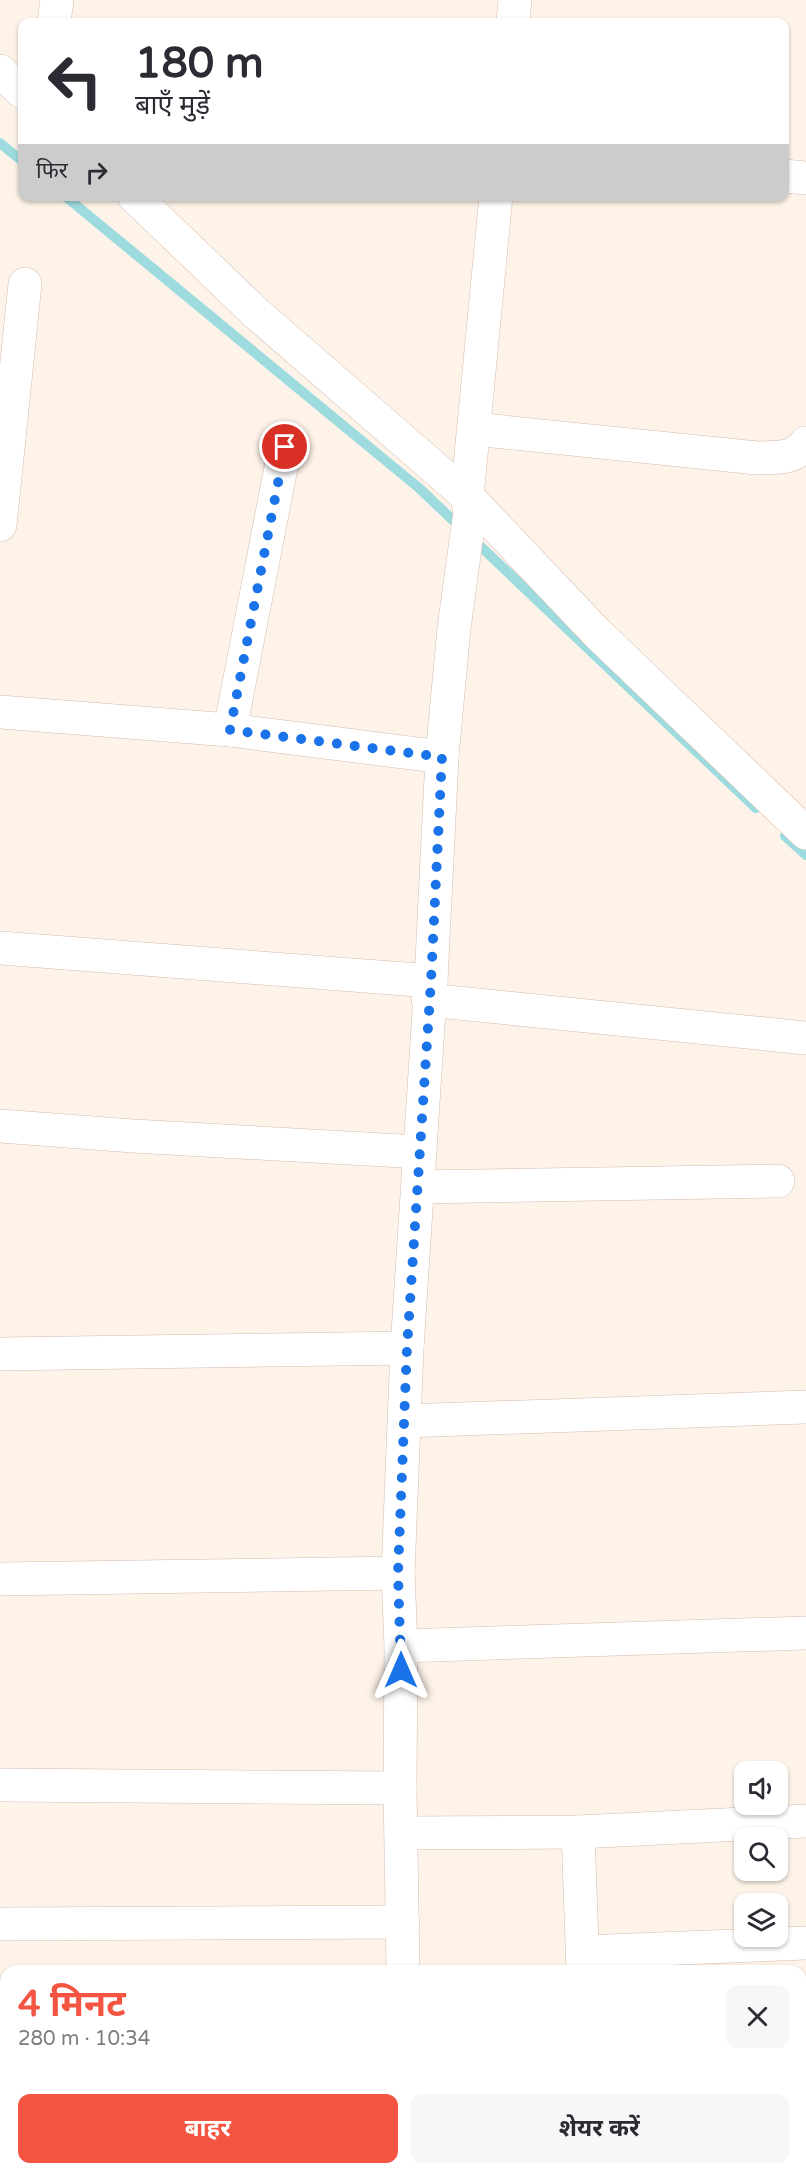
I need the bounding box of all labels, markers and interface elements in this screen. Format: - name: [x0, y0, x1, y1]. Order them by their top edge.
- text: 180 m: [135, 38, 264, 89]
- icon: left: [36, 42, 114, 120]
- text: बाएँ मुड़ें: [135, 89, 210, 122]
- icon: right: [80, 156, 113, 189]
- text: फिर: [36, 158, 68, 184]
- pin: [259, 421, 310, 472]
- icon: arrive: [268, 430, 301, 463]
- position arrow: [369, 1638, 433, 1702]
- map controls: [734, 1761, 788, 1947]
- button: sound: [734, 1761, 788, 1815]
- button: search: [734, 1827, 788, 1881]
- button: layers: [734, 1893, 788, 1947]
- text: 4 मिनट: [18, 1983, 126, 2026]
- button: close: [726, 1985, 789, 2048]
- text: 280 m · 10:34: [18, 2027, 150, 2051]
- button: बाहर: [18, 2094, 398, 2163]
- button: शेयर करें: [410, 2094, 789, 2163]

